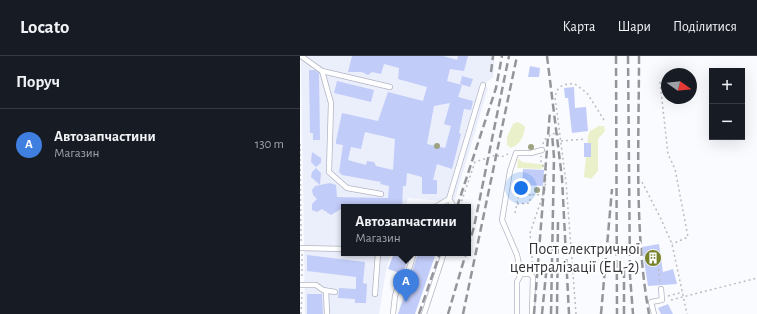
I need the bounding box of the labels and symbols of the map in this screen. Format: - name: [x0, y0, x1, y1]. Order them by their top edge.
- north arrow: [661, 68, 697, 104]
- your location: [511, 178, 531, 198]
- place label: Пост електричної централізації (ЕЦ-2): [510, 241, 640, 275]
- building icon: Пост електричної централізації (ЕЦ-2): [643, 248, 663, 268]
- pin: A: [393, 269, 419, 302]

